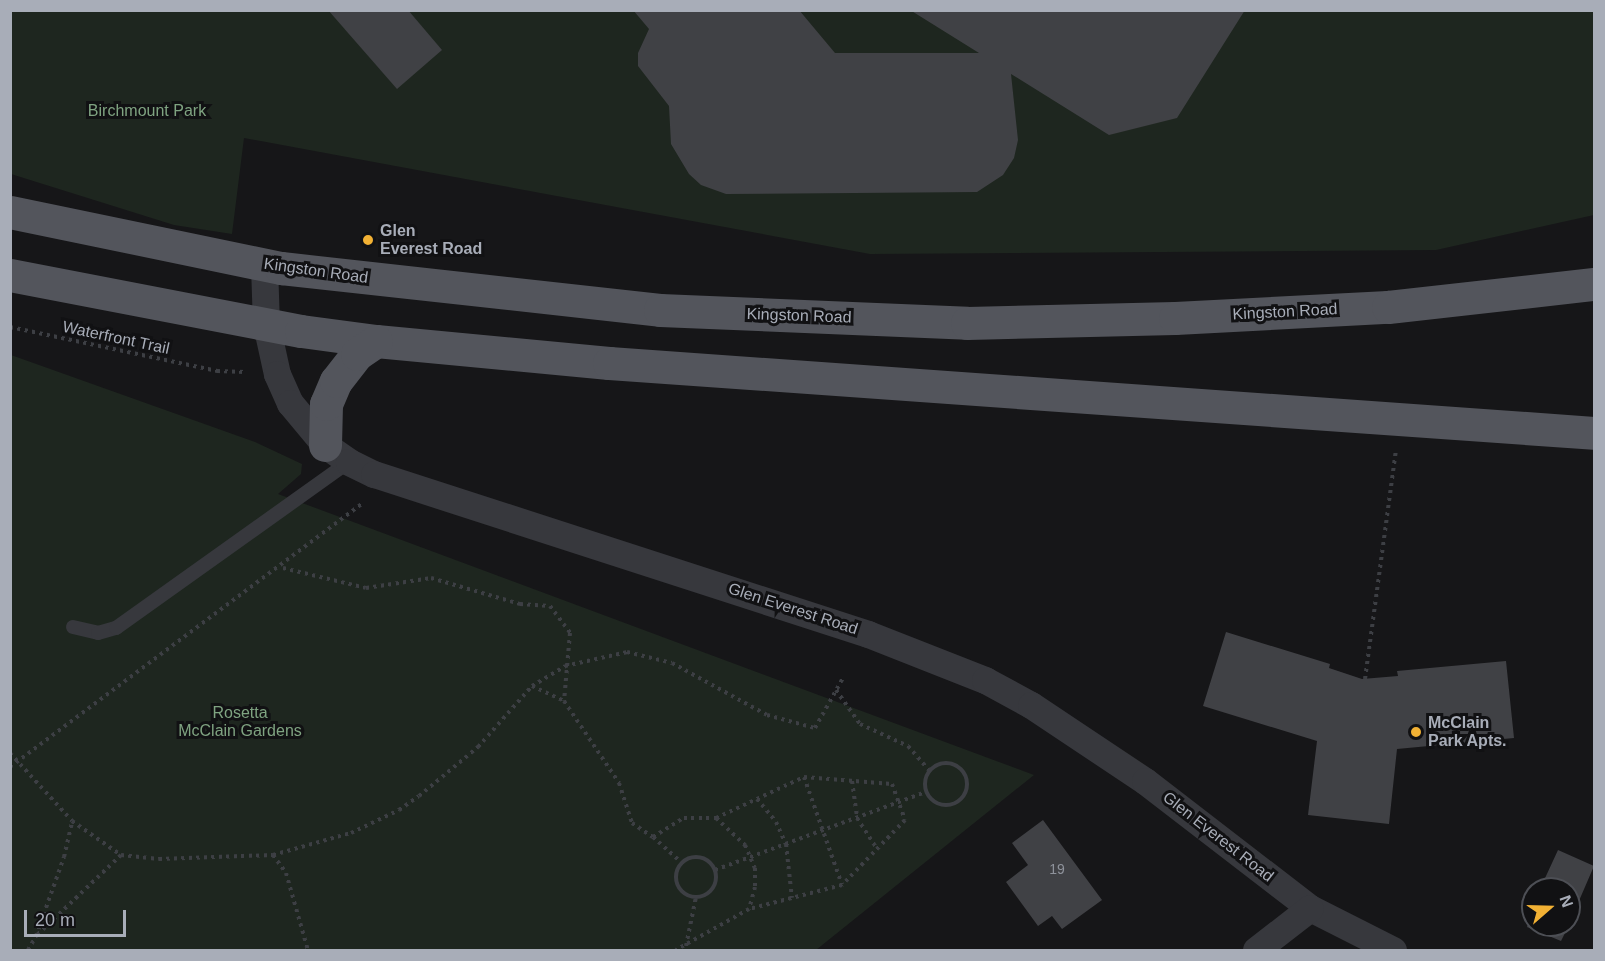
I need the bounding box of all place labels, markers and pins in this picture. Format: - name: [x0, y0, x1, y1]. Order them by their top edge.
- place label: Glen Everest Road: [380, 221, 482, 259]
- marker: Glen Everest Road: [361, 233, 375, 247]
- place label: McClain Park Apts.: [1428, 713, 1507, 751]
- marker: McClain Park Apts.: [1409, 725, 1423, 739]

